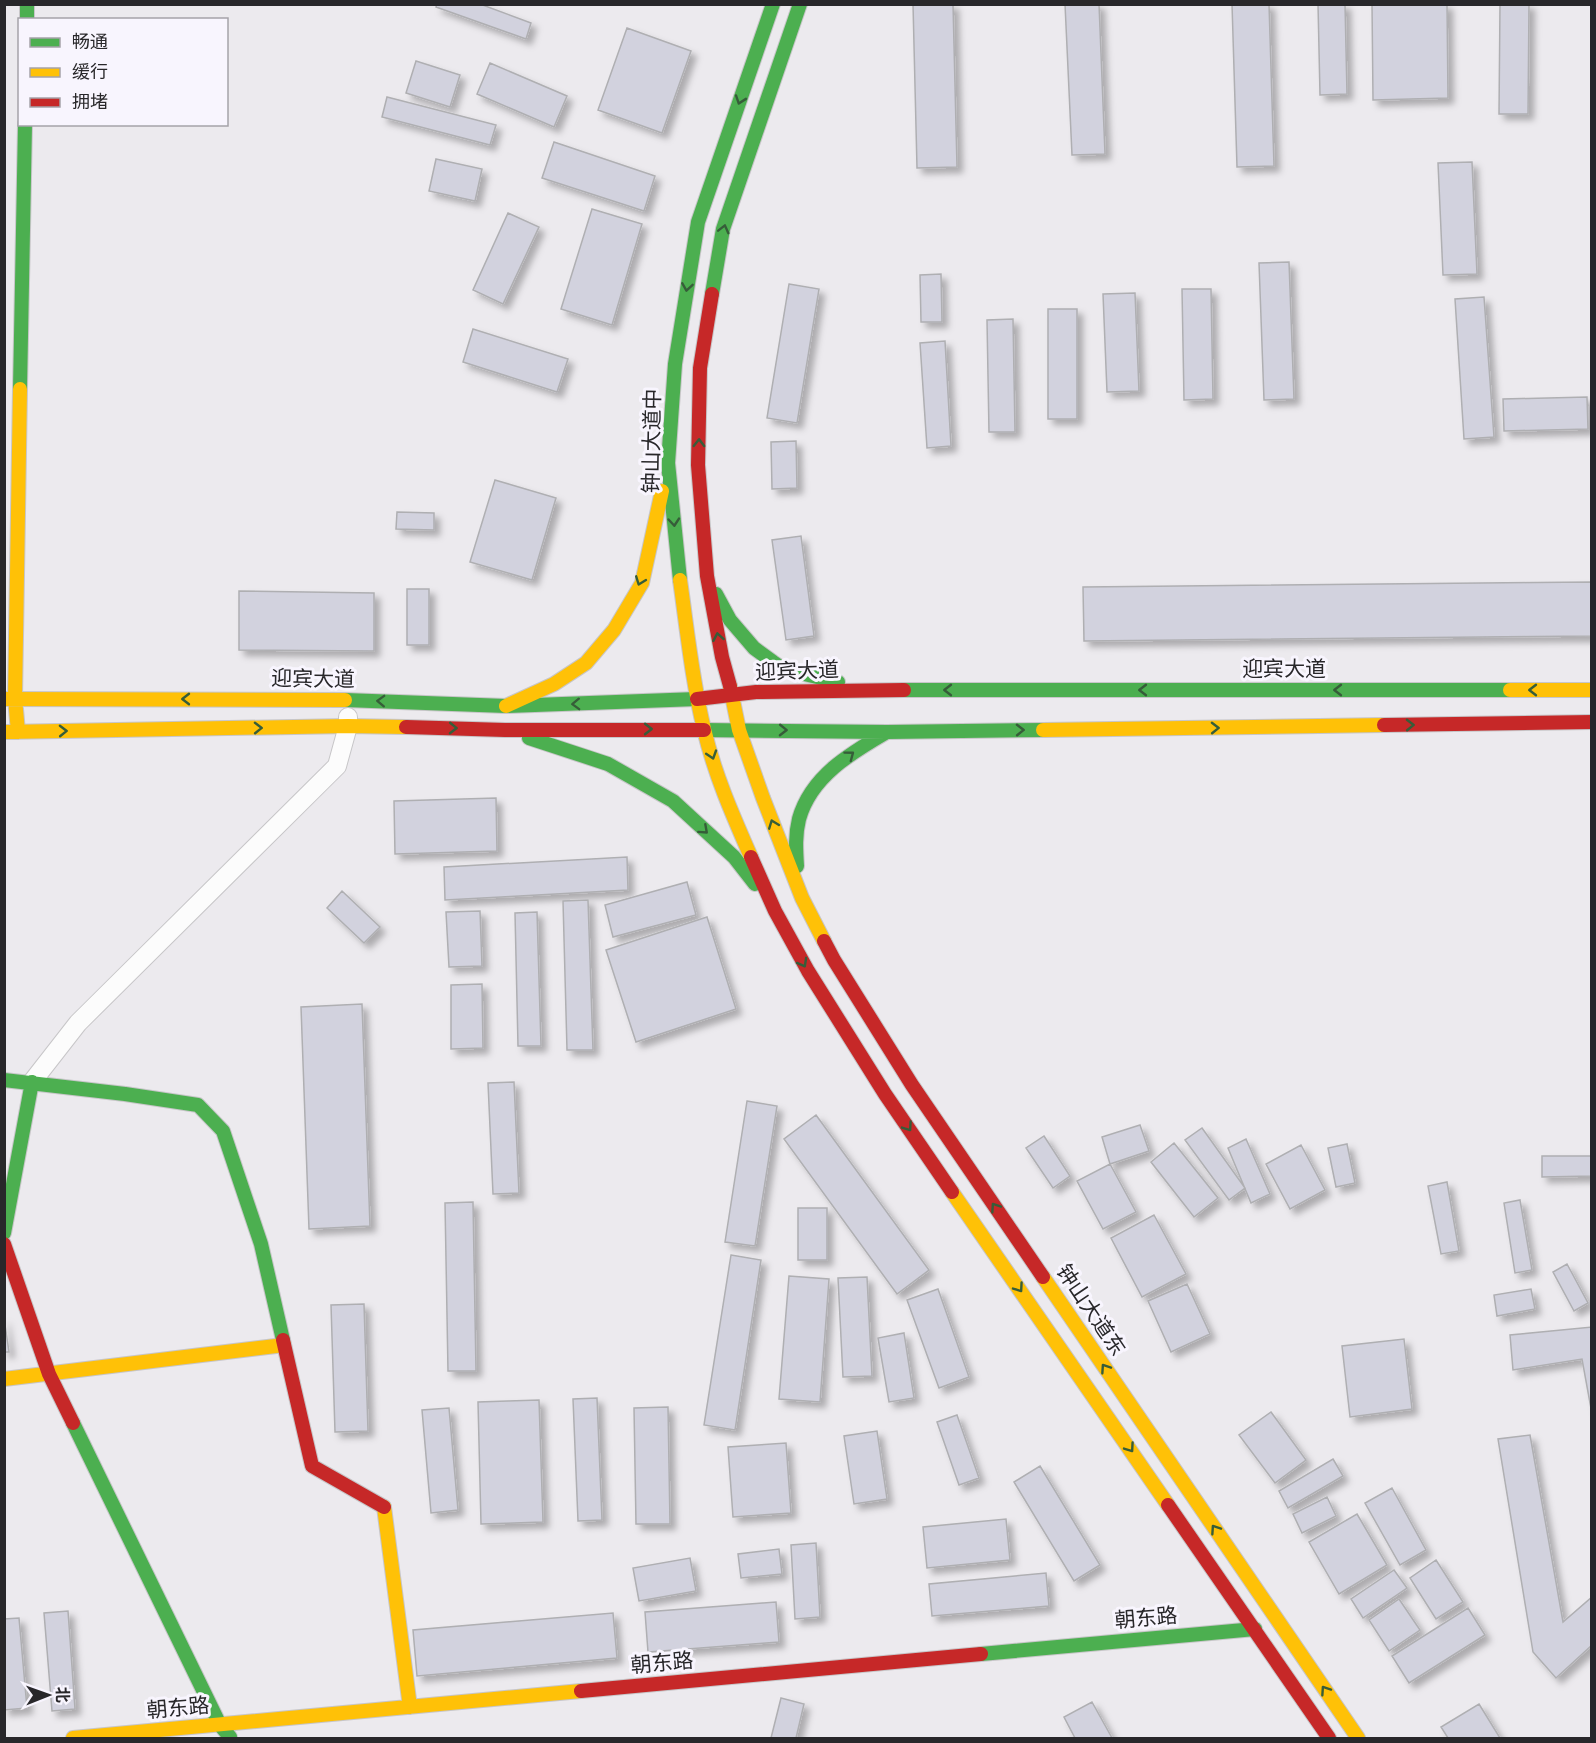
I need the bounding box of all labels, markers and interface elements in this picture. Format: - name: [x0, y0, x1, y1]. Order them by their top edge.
- legend: [18, 18, 228, 126]
- text: 畅通: [72, 31, 108, 53]
- text: 缓行: [72, 61, 108, 83]
- text: 拥堵: [72, 91, 108, 113]
- one-way arrow: [735, 94, 747, 104]
- one-way arrow: [716, 225, 729, 235]
- one-way arrow: [682, 282, 694, 291]
- street label: 钟山大道中: [638, 388, 666, 494]
- one-way arrow: [692, 439, 705, 448]
- one-way arrow: [667, 518, 680, 527]
- one-way arrow: [635, 576, 648, 586]
- one-way arrow: [713, 632, 725, 642]
- street label: 迎宾大道: [1242, 656, 1326, 682]
- street label: 迎宾大道: [755, 657, 839, 685]
- street label: 迎宾大道: [271, 665, 355, 693]
- one-way arrow: [944, 684, 953, 696]
- one-way arrow: [1139, 684, 1148, 696]
- one-way arrow: [1334, 684, 1343, 696]
- one-way arrow: [1529, 684, 1538, 696]
- one-way arrow: [182, 693, 191, 705]
- one-way arrow: [377, 695, 386, 708]
- one-way arrow: [571, 697, 580, 710]
- one-way arrow: [1406, 719, 1415, 731]
- one-way arrow: [253, 721, 262, 734]
- one-way arrow: [1211, 721, 1220, 734]
- one-way arrow: [448, 722, 457, 735]
- one-way arrow: [643, 723, 652, 735]
- one-way arrow: [779, 724, 788, 736]
- one-way arrow: [1016, 724, 1025, 736]
- one-way arrow: [58, 725, 67, 737]
- one-way arrow: [705, 750, 717, 760]
- one-way arrow: [843, 751, 854, 762]
- one-way arrow: [768, 819, 780, 830]
- one-way arrow: [698, 823, 708, 834]
- one-way arrow: [796, 957, 807, 967]
- one-way arrow: [901, 1120, 912, 1131]
- one-way arrow: [991, 1203, 1002, 1214]
- street label: 钟山大道东: [1051, 1259, 1131, 1361]
- one-way arrow: [1012, 1281, 1023, 1292]
- one-way arrow: [1101, 1364, 1112, 1375]
- one-way arrow: [1123, 1441, 1134, 1452]
- one-way arrow: [1211, 1525, 1222, 1536]
- street label: 朝东路: [1113, 1602, 1179, 1634]
- street label: 朝东路: [629, 1647, 695, 1679]
- north arrow: [18, 1665, 78, 1725]
- one-way arrow: [1321, 1686, 1332, 1697]
- text: 北: [53, 1687, 72, 1703]
- street label: 朝东路: [145, 1692, 211, 1724]

